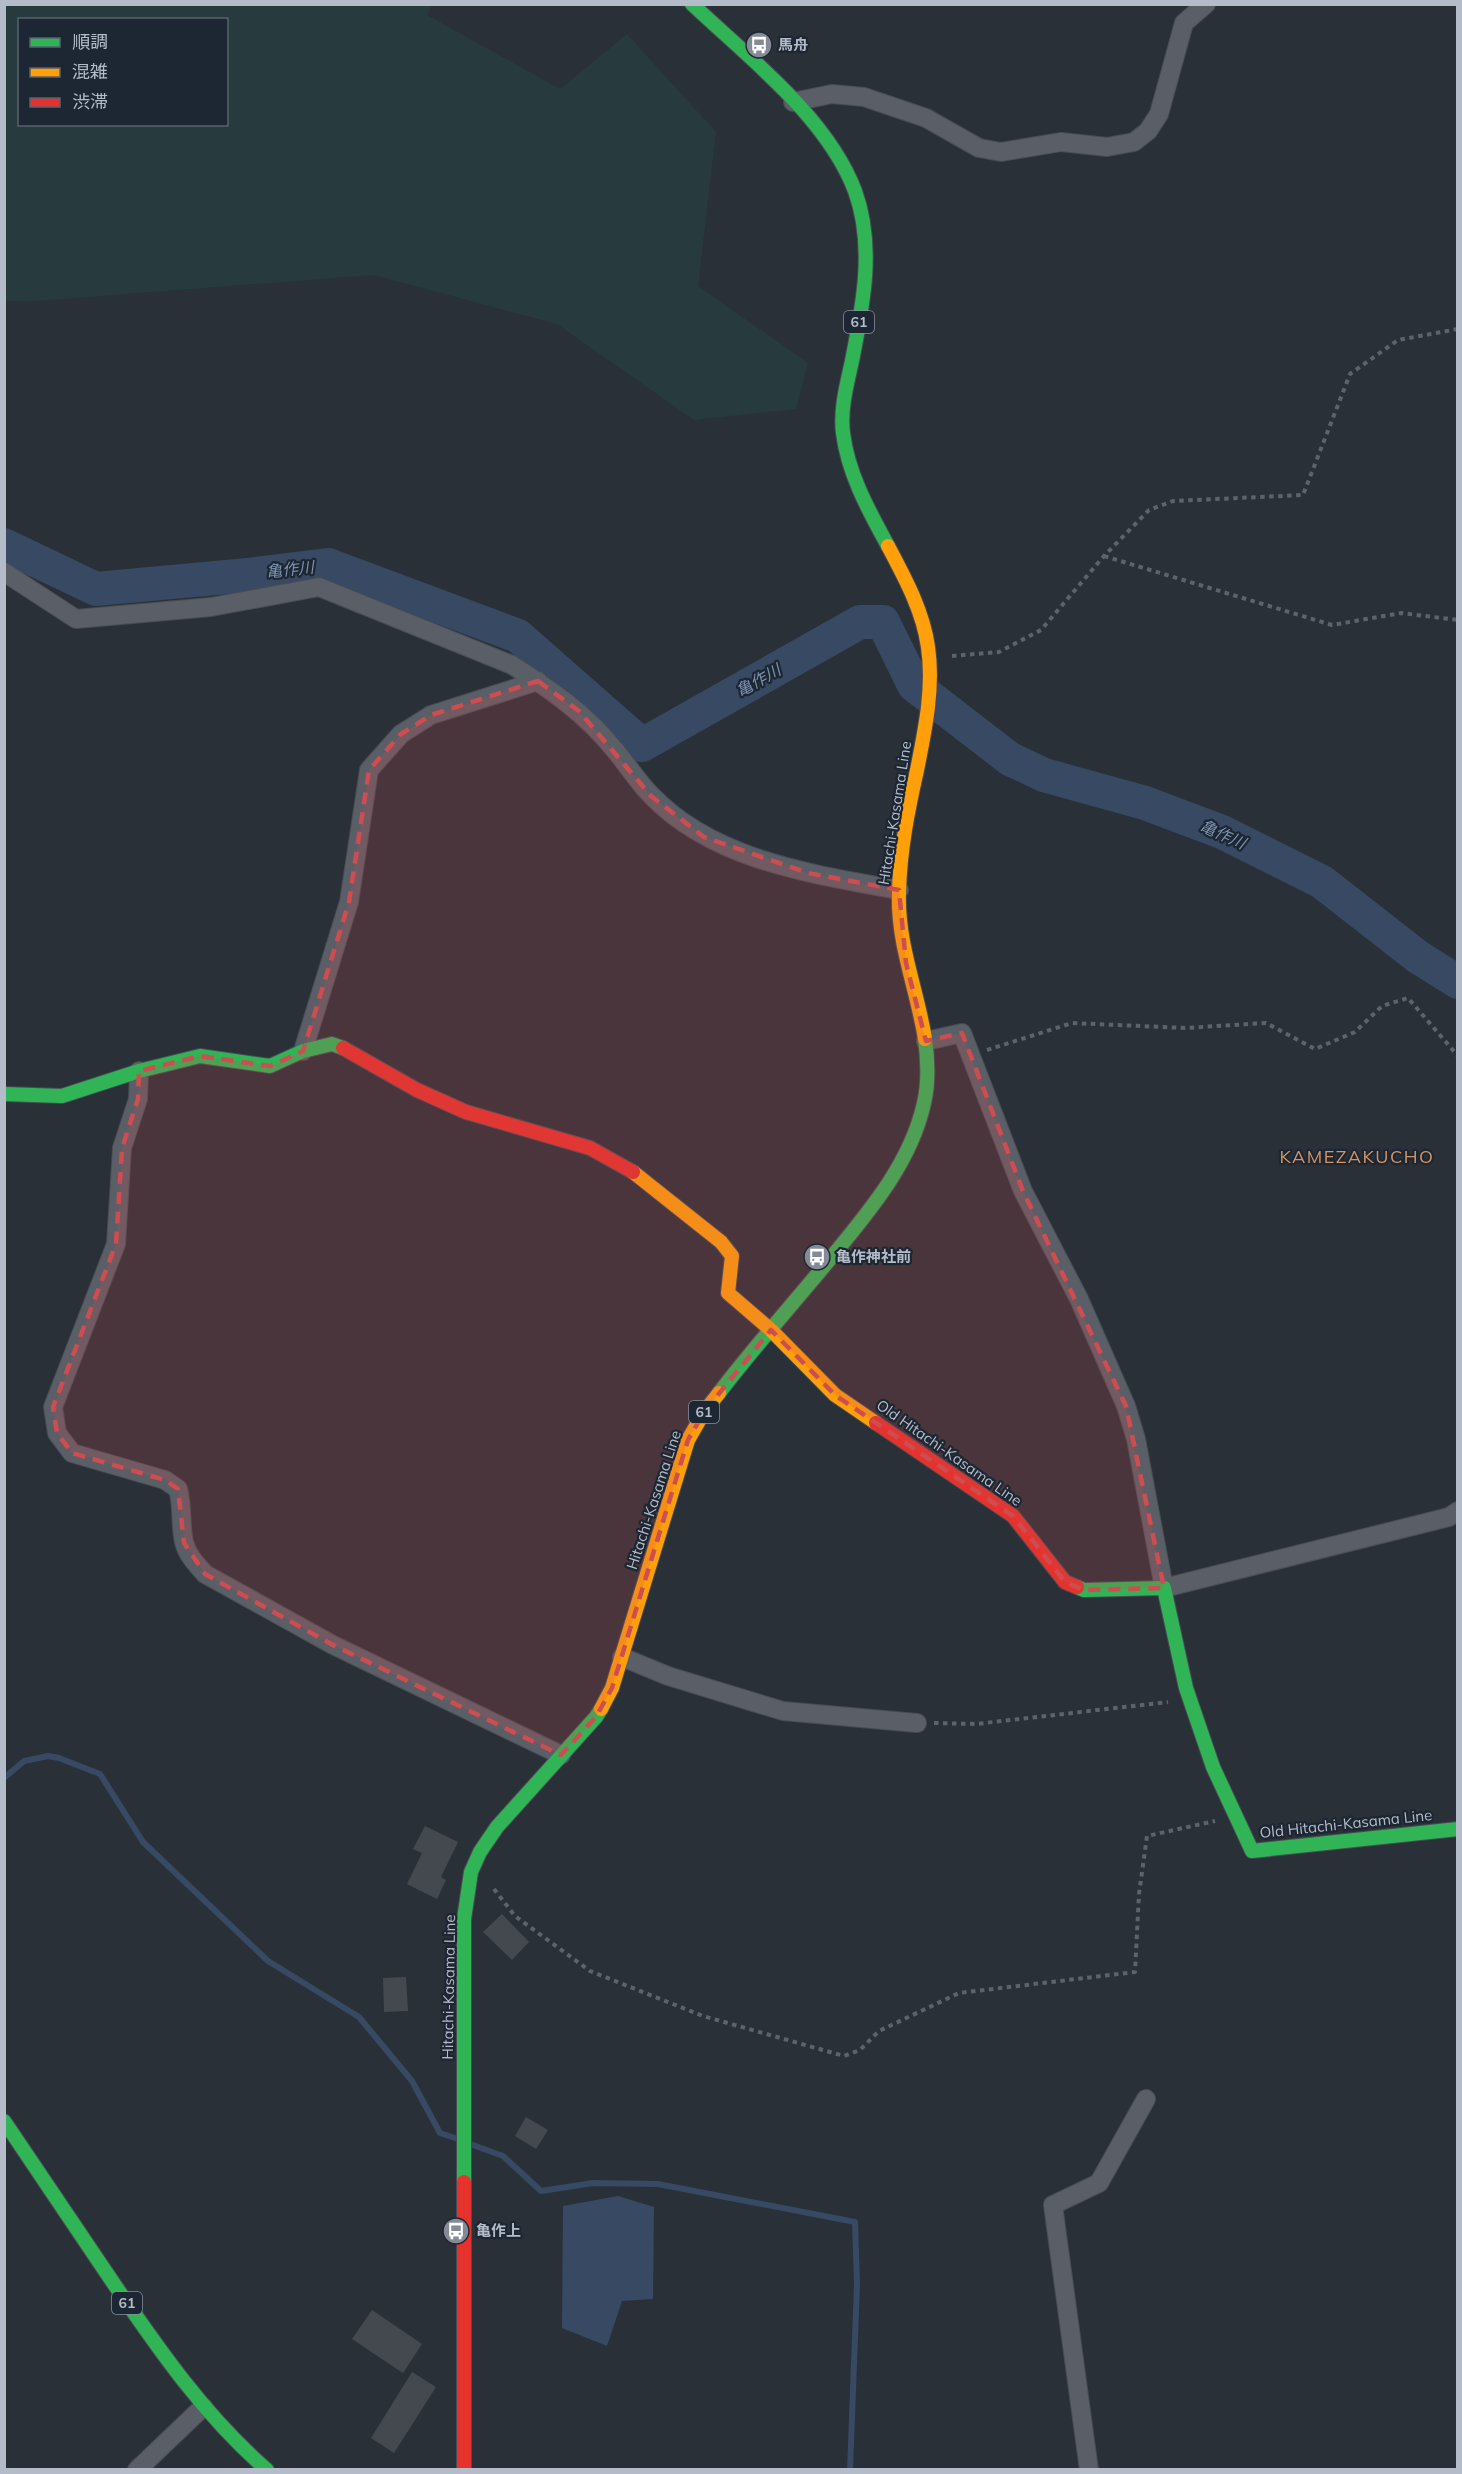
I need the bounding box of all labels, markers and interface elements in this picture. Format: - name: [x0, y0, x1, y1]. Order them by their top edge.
- legend: [18, 18, 228, 126]
- text: 順調: [72, 30, 108, 53]
- bus stop icon: 馬舟: [744, 30, 774, 60]
- place label: 馬舟: [778, 35, 808, 54]
- text: 混雑: [72, 60, 108, 83]
- text: 渋滞: [72, 90, 108, 113]
- road number: 61: [844, 311, 874, 333]
- water label: 亀作川: [265, 556, 317, 581]
- water label: 亀作川: [732, 659, 786, 700]
- street label: Hitachi-Kasama Line: [874, 740, 915, 886]
- water label: 亀作川: [1197, 815, 1251, 854]
- district label: KAMEZAKUCHO: [1280, 1145, 1434, 1168]
- bus stop icon: 亀作神社前: [802, 1242, 832, 1272]
- place label: 亀作神社前: [836, 1247, 911, 1266]
- street label: Old Hitachi-Kasama Line: [873, 1395, 1026, 1510]
- road number: 61: [689, 1401, 719, 1423]
- street label: Hitachi-Kasama Line: [622, 1428, 685, 1572]
- street label: Old Hitachi-Kasama Line: [1259, 1805, 1433, 1842]
- street label: Hitachi-Kasama Line: [438, 1914, 459, 2060]
- bus stop icon: 亀作上: [441, 2216, 471, 2246]
- place label: 亀作上: [476, 2221, 521, 2240]
- road number: 61: [112, 2292, 142, 2314]

